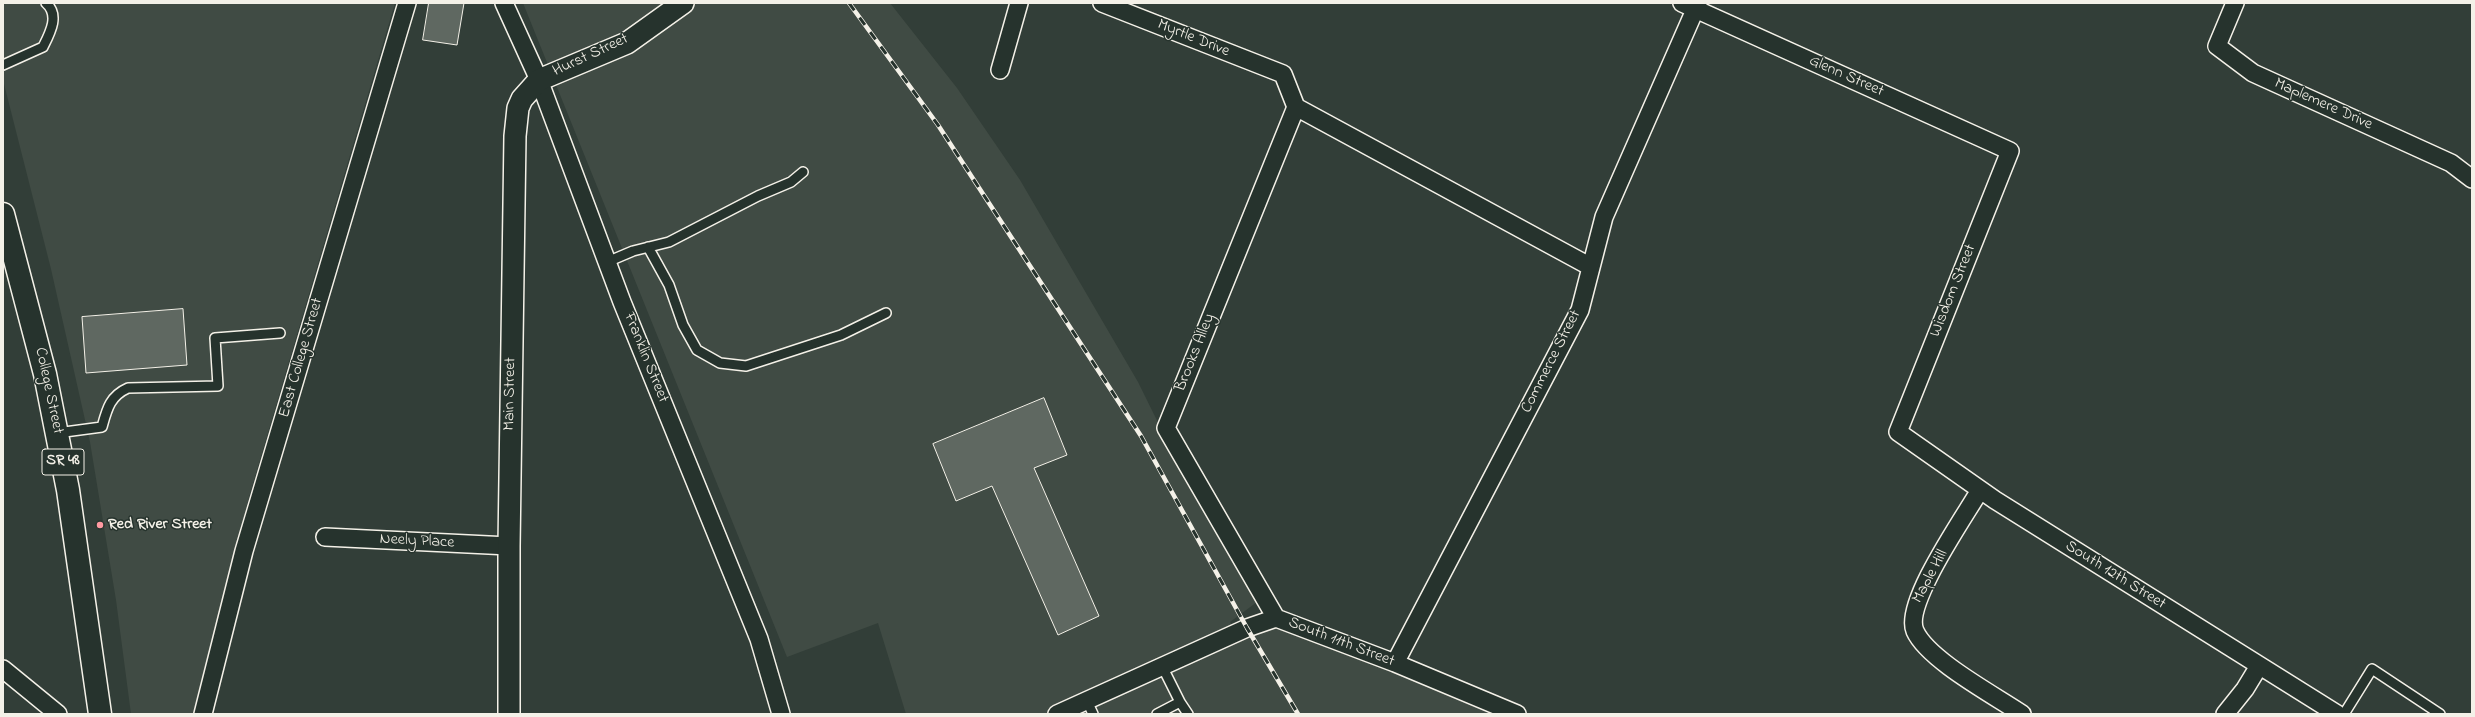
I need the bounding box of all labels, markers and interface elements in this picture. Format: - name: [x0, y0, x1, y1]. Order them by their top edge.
- street label: Myrtle Drive: [1154, 16, 1232, 62]
- street label: Hurst Street: [550, 30, 632, 82]
- street label: Glenn Street: [1806, 52, 1886, 102]
- street label: Maplemere Drive: [2271, 75, 2375, 135]
- street label: Wisdom Street: [1927, 242, 1981, 340]
- street label: East College Street: [276, 296, 328, 420]
- street label: Commerce Street: [1518, 307, 1586, 417]
- street label: Franklin Street: [618, 310, 672, 406]
- street label: Brooks Alley: [1172, 311, 1220, 395]
- street label: College Street: [29, 346, 67, 436]
- street label: Main Street: [501, 357, 521, 431]
- road number: SR 48: [42, 449, 84, 475]
- place label: Red River Street: [108, 515, 212, 535]
- marker: Red River Street: [95, 520, 105, 530]
- street label: Neely Place: [379, 530, 455, 554]
- street label: South 12th Street: [2061, 537, 2169, 615]
- street label: Maple Hill: [1909, 547, 1953, 607]
- street label: South 11th Street: [1285, 614, 1397, 672]

